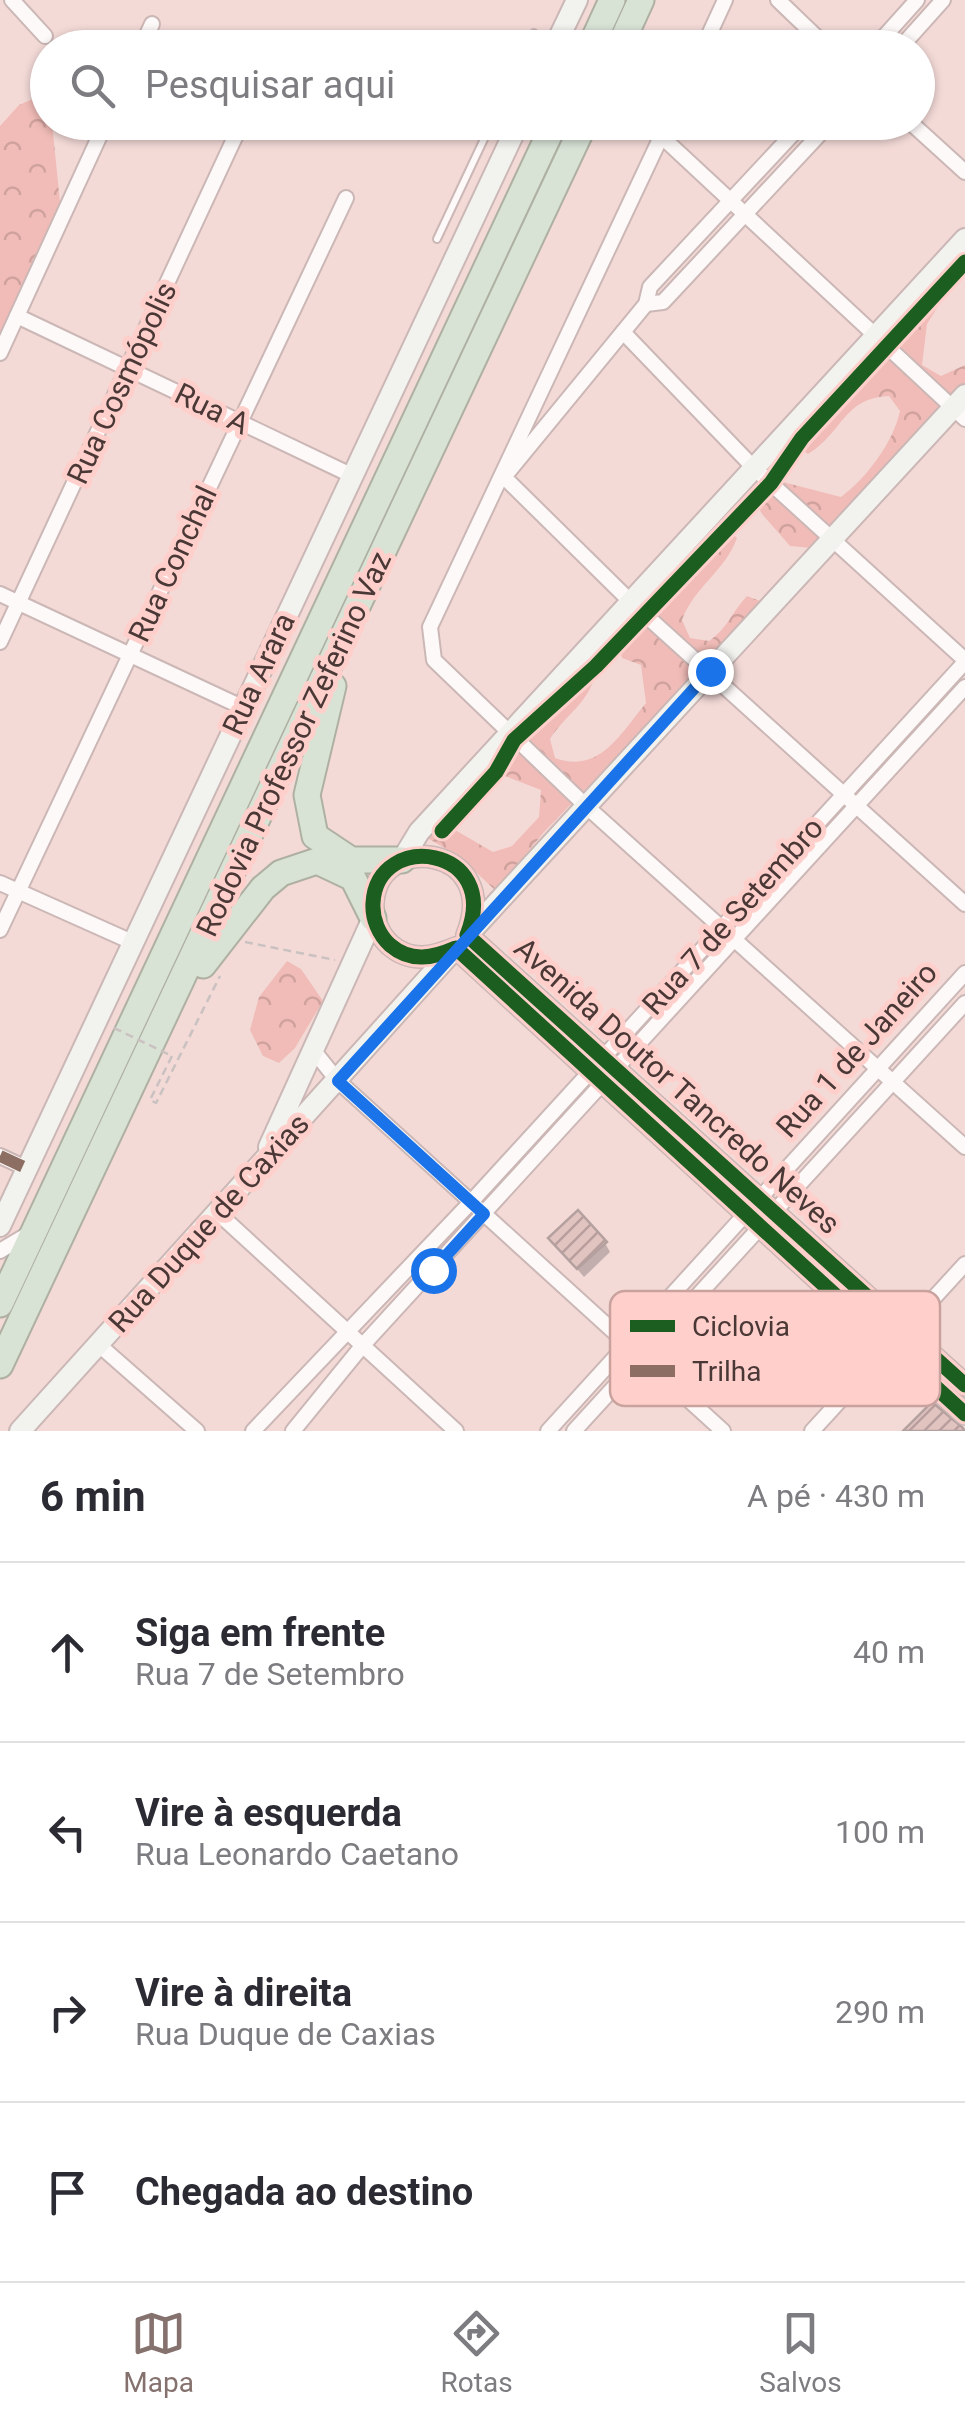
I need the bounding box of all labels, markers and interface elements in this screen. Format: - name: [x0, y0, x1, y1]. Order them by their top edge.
- search box: [30, 30, 935, 140]
- icon: search: [65, 58, 120, 113]
- text: Pesquisar aqui: [145, 63, 395, 107]
- street label: Rua Cosmópolis: [60, 276, 184, 489]
- street label: Rua A: [169, 376, 255, 442]
- street label: Rua Conchal: [121, 480, 224, 647]
- street label: Rodovia Professor Zeferino Vaz: [189, 546, 398, 942]
- street label: Rua Arara: [215, 607, 302, 740]
- route end: [688, 649, 734, 695]
- street label: Rua 7 de Setembro: [635, 810, 830, 1021]
- street label: Avenida Doutor Tancredo Neves: [507, 930, 847, 1241]
- street label: Rua 1 de Janeiro: [769, 955, 944, 1144]
- street label: Rua Duque de Caxias: [101, 1106, 316, 1339]
- route start: [411, 1248, 457, 1294]
- legend: [610, 1291, 940, 1406]
- text: Ciclovia: [692, 1310, 790, 1343]
- text: Trilha: [692, 1355, 761, 1388]
- text: 6 min: [40, 1472, 146, 1521]
- text: A pé · 430 m: [747, 1477, 925, 1515]
- text: Siga em frente: [135, 1611, 385, 1655]
- icon: ahead: [40, 1625, 95, 1680]
- text: 40 m: [853, 1633, 925, 1671]
- text: Rua 7 de Setembro: [135, 1655, 405, 1693]
- text: Vire à esquerda: [135, 1791, 402, 1835]
- icon: left: [40, 1805, 95, 1860]
- text: 100 m: [835, 1813, 925, 1851]
- text: Rua Leonardo Caetano: [135, 1835, 459, 1873]
- text: Vire à direita: [135, 1971, 352, 2015]
- icon: right: [40, 1985, 95, 2040]
- text: 290 m: [835, 1993, 925, 2031]
- text: Rua Duque de Caxias: [135, 2015, 436, 2053]
- icon: arrive: [40, 2165, 95, 2220]
- text: Chegada ao destino: [135, 2170, 473, 2214]
- tab: Mapa: [123, 2306, 194, 2399]
- tab: Rotas: [441, 2306, 513, 2399]
- tab: Salvos: [759, 2306, 842, 2399]

